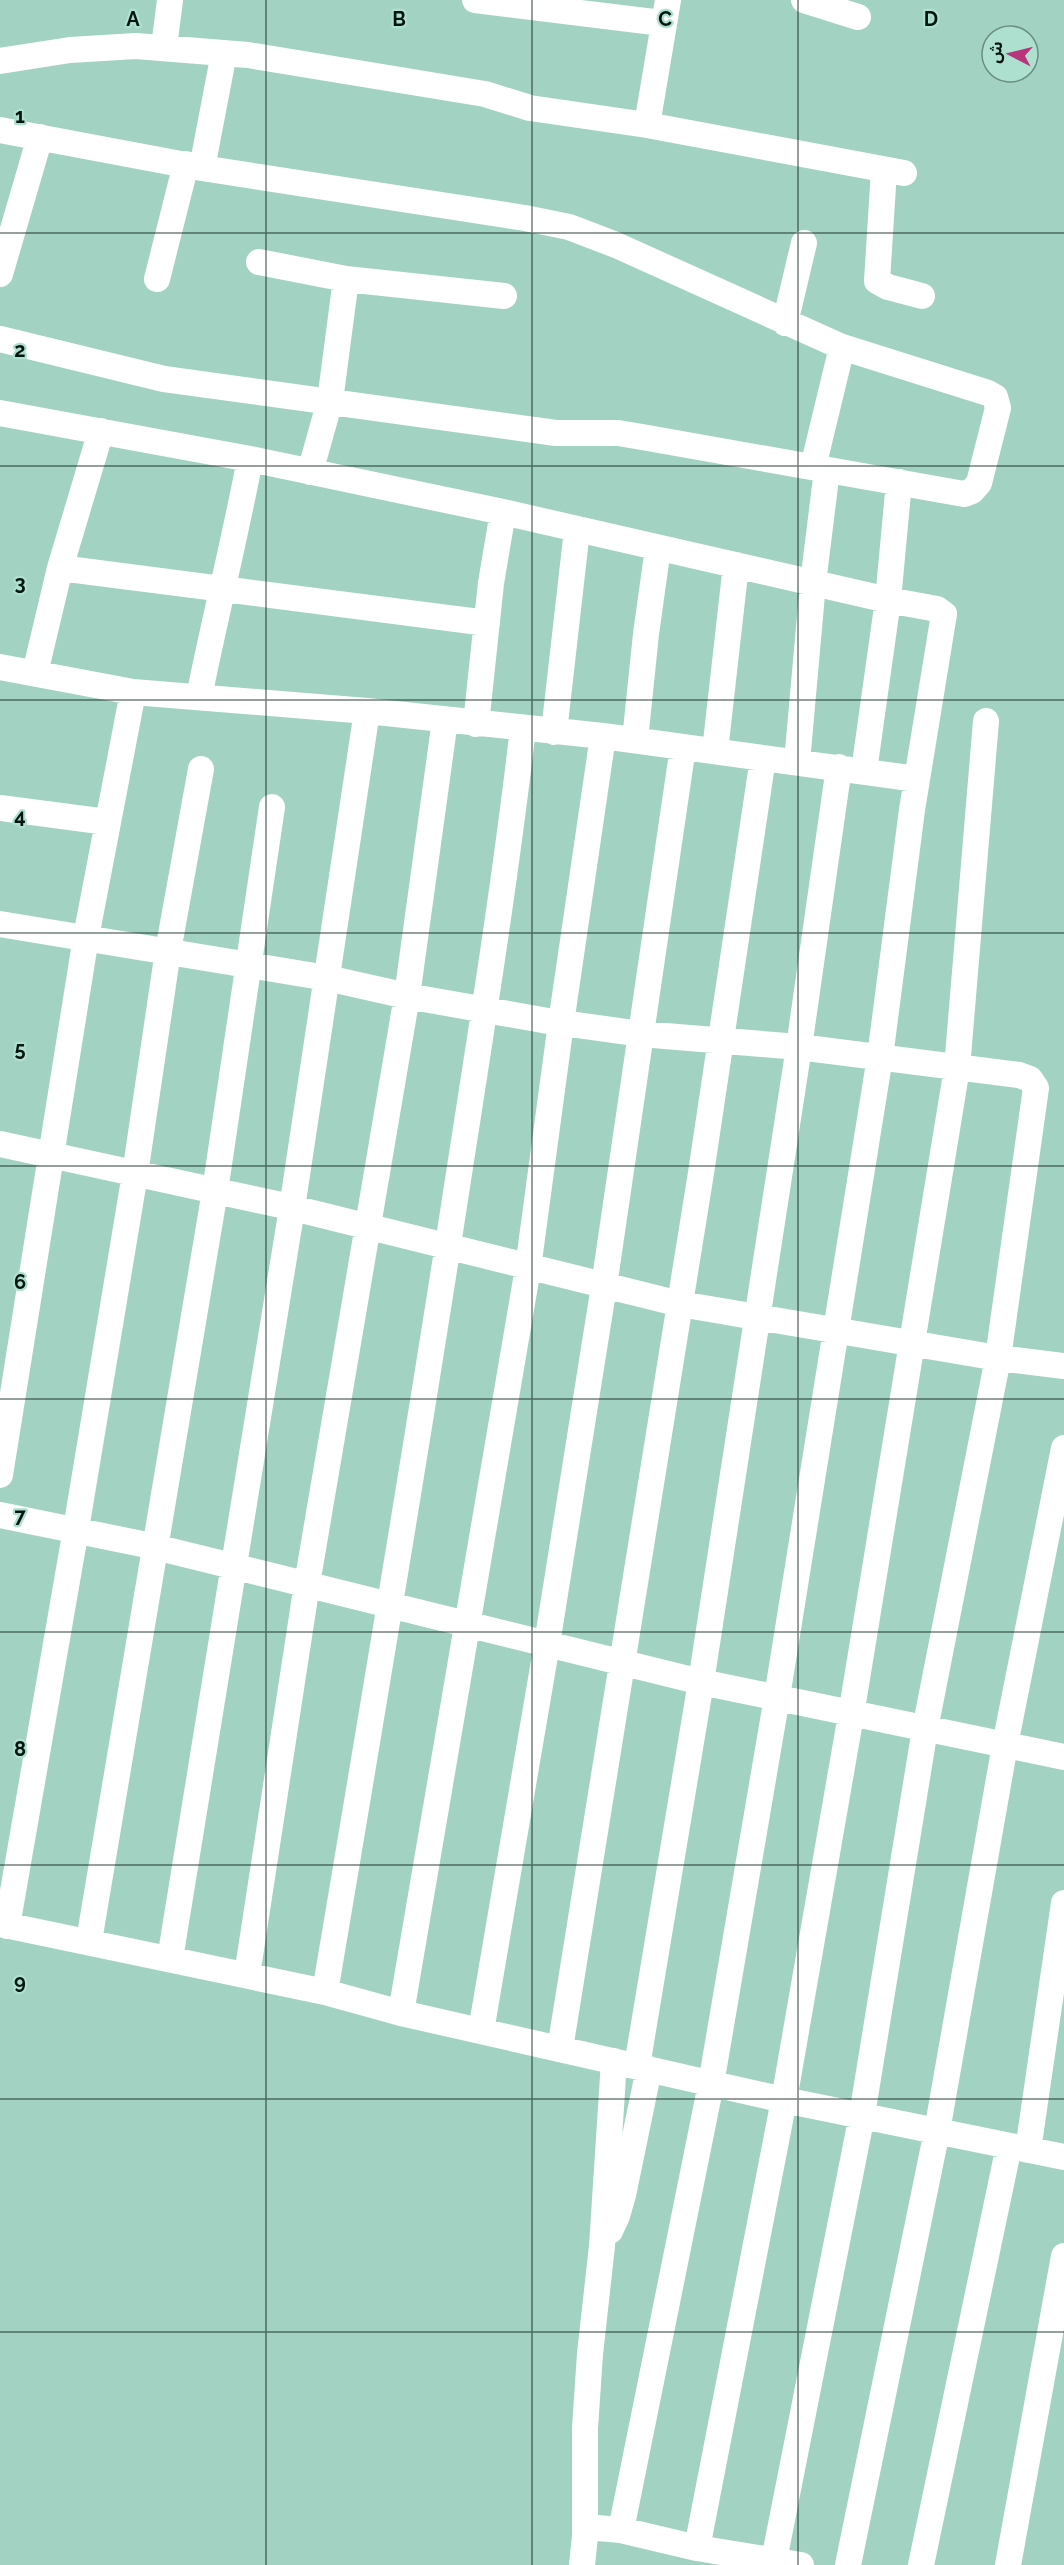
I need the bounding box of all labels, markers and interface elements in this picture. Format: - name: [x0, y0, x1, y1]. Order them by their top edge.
- text: A: [126, 7, 140, 31]
- text: B: [392, 7, 406, 31]
- text: C: [658, 7, 672, 31]
- text: D: [924, 7, 938, 31]
- north arrow: [980, 24, 1040, 84]
- text: ش: [985, 40, 1006, 64]
- text: 1: [15, 104, 25, 128]
- text: 2: [14, 338, 26, 362]
- text: 3: [14, 571, 26, 595]
- text: 4: [14, 804, 26, 828]
- text: 5: [14, 1037, 26, 1061]
- text: 6: [14, 1270, 26, 1294]
- text: 7: [14, 1504, 26, 1528]
- text: 8: [14, 1737, 26, 1761]
- text: 9: [14, 1970, 26, 1994]

